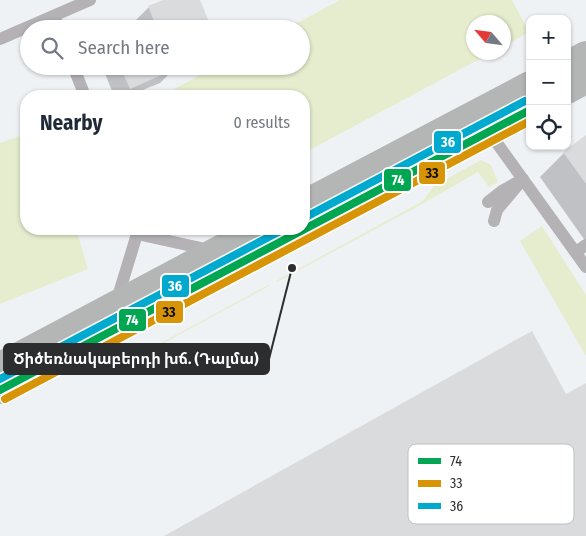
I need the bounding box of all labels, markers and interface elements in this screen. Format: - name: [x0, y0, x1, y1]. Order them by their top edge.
- north arrow: [466, 15, 511, 60]
- map controls: [526, 15, 571, 150]
- button: +: [526, 15, 571, 60]
- search box: [20, 20, 310, 75]
- icon: search: [38, 34, 66, 62]
- text: Search here: [78, 36, 170, 59]
- button: −: [526, 60, 571, 105]
- button: locate: [526, 105, 571, 150]
- text: Nearby: [40, 110, 102, 136]
- text: 0 results: [233, 113, 290, 132]
- line badge: 36: [433, 130, 462, 154]
- text: 36: [440, 134, 455, 151]
- line badge: 33: [418, 161, 446, 185]
- text: 33: [424, 165, 439, 182]
- line badge: 74: [383, 168, 412, 192]
- text: 74: [392, 172, 404, 189]
- line badge: 36: [161, 274, 190, 298]
- text: 36: [167, 278, 182, 295]
- line badge: 33: [155, 300, 184, 324]
- text: 33: [161, 304, 176, 321]
- line badge: 74: [118, 308, 147, 332]
- text: 74: [126, 312, 138, 329]
- callout: Ծիծեռնակաբերդի խճ. (Դալմա): [4, 344, 269, 374]
- text: Ծիծեռնակաբերդի խճ. (Դալմա): [13, 350, 259, 368]
- legend: [408, 444, 574, 524]
- text: 74: [450, 453, 462, 470]
- text: 33: [450, 475, 463, 492]
- text: 36: [450, 498, 463, 515]

